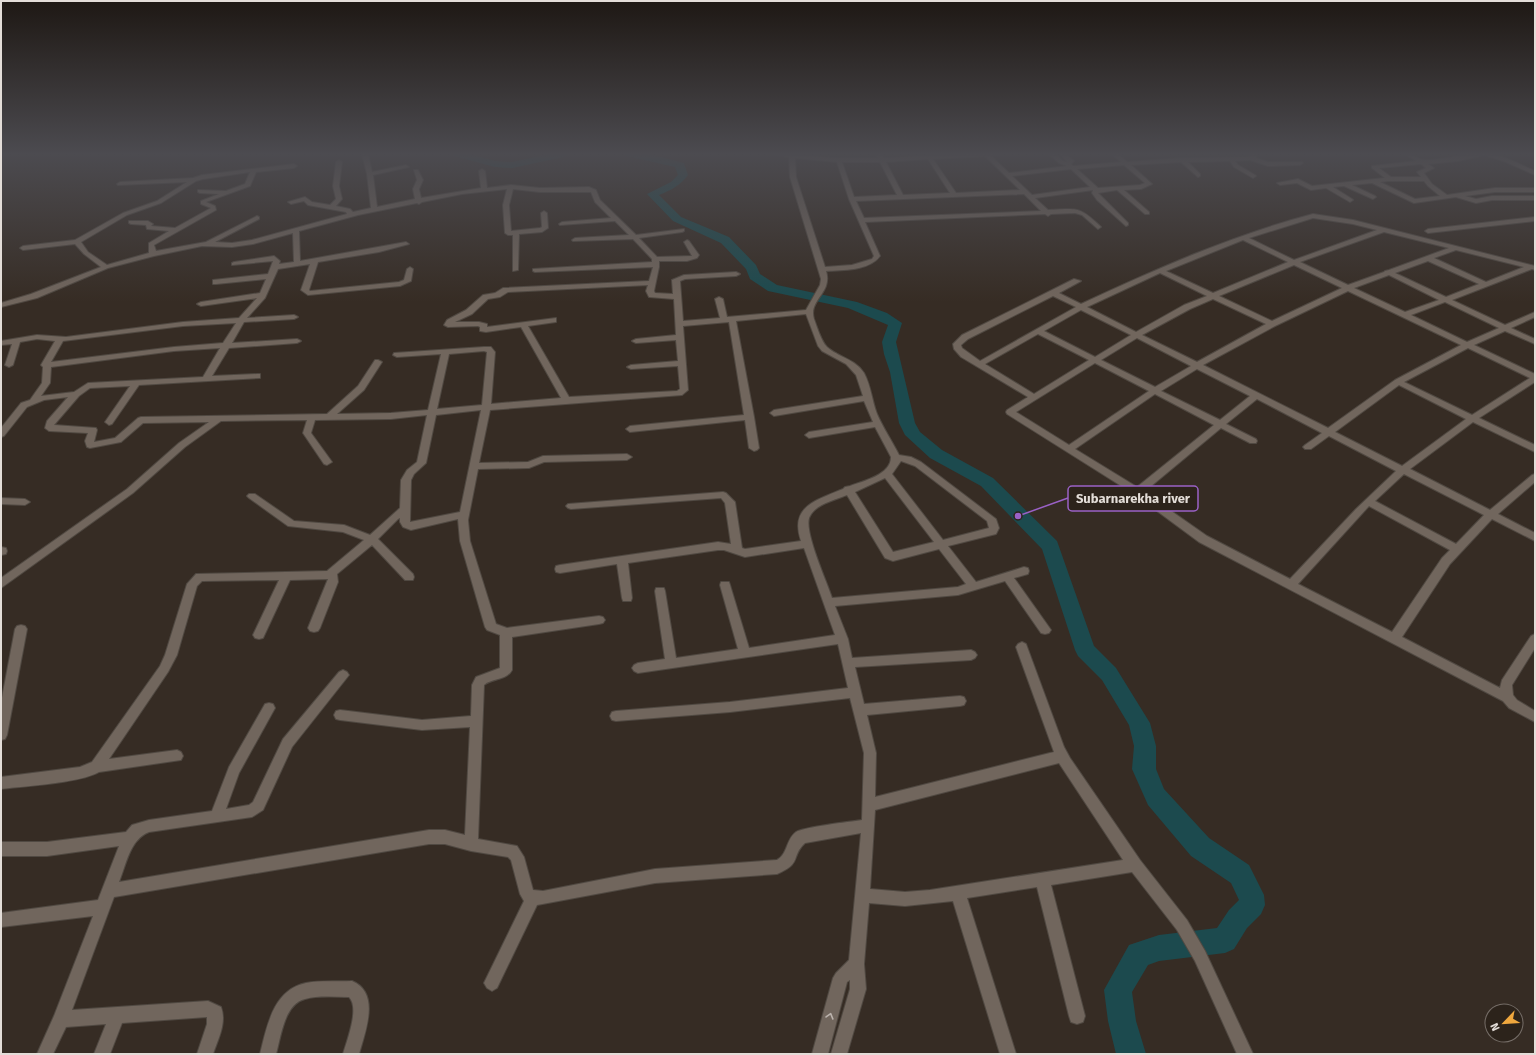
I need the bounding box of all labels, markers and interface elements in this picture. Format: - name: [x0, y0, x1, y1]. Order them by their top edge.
- callout: Subarnarekha river: [1068, 486, 1198, 511]
- text: Subarnarekha river: [1076, 491, 1191, 506]
- north arrow: [1484, 1003, 1524, 1043]
- one-way arrow: [825, 1013, 834, 1020]
- text: N: [1488, 1021, 1503, 1033]

